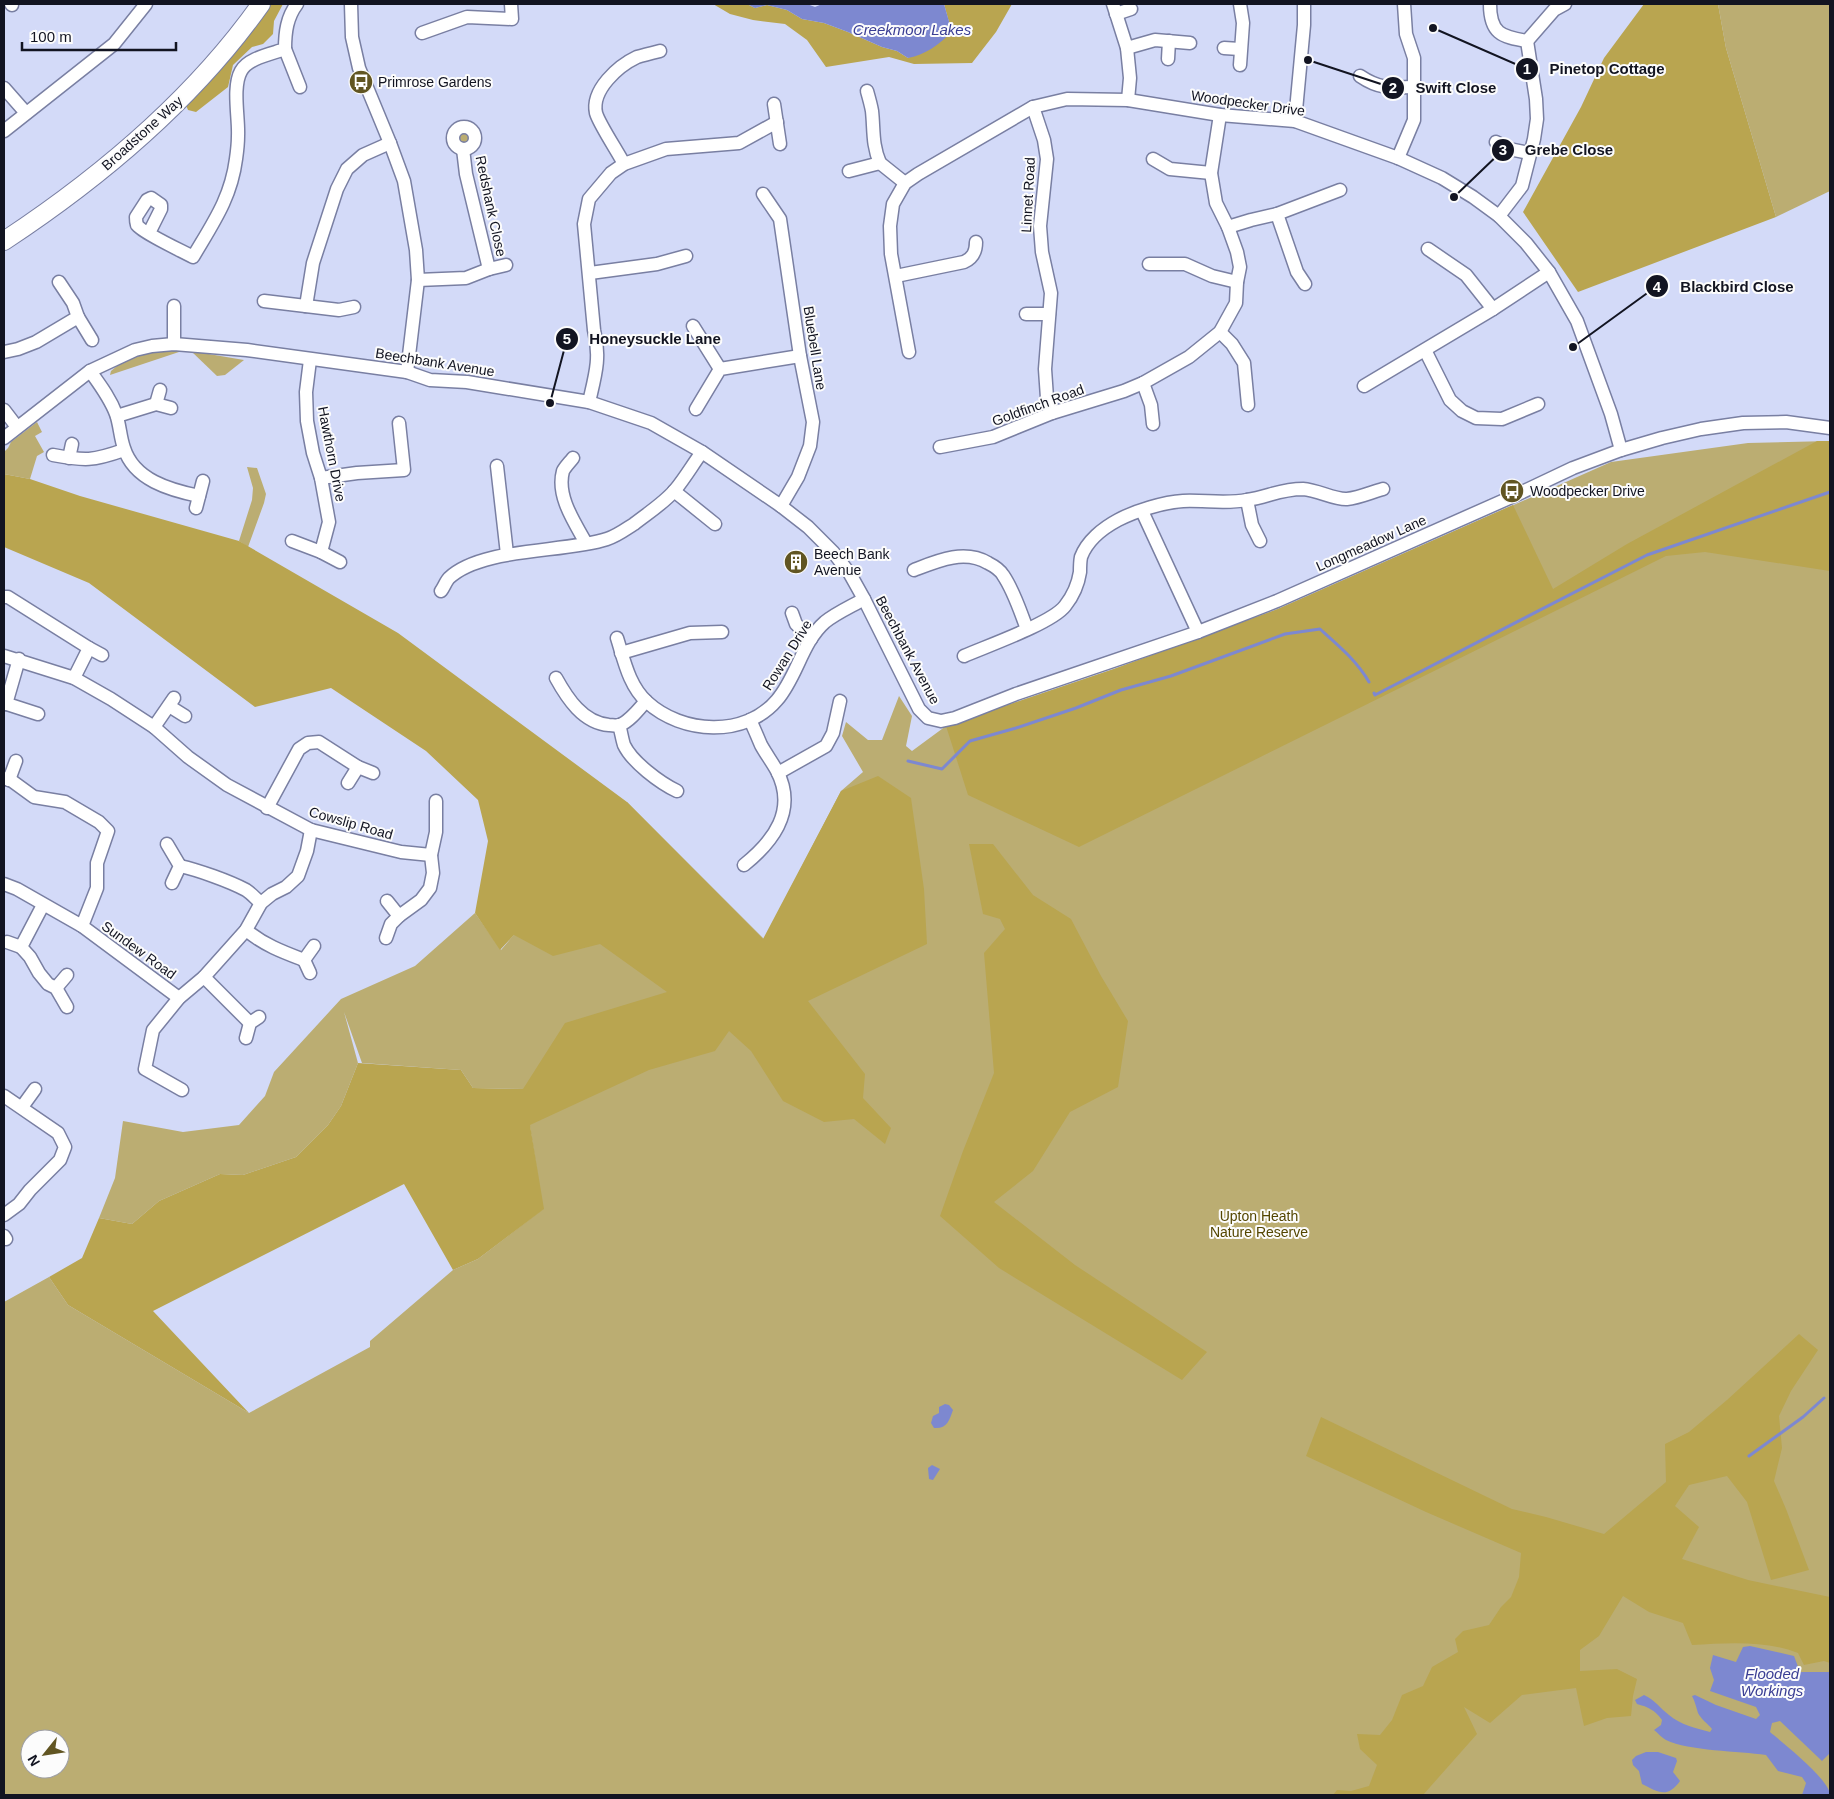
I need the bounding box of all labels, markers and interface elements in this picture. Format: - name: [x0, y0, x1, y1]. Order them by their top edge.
- scale bar: [22, 20, 176, 52]
- water label: Creekmoor Lakes: [853, 21, 972, 38]
- text: 100 m: [30, 28, 72, 45]
- callout: Pinetop Cottage: [1514, 54, 1674, 84]
- text: 1: [1523, 60, 1531, 77]
- text: Pinetop Cottage: [1550, 60, 1665, 77]
- bus stop icon: Primrose Gardens: [348, 69, 374, 95]
- callout: Swift Close: [1381, 73, 1507, 103]
- place label: Primrose Gardens: [378, 74, 492, 90]
- text: 2: [1389, 79, 1397, 96]
- text: Swift Close: [1416, 79, 1496, 96]
- street label: Woodpecker Drive: [1190, 87, 1306, 119]
- street label: Broadstone Way: [98, 93, 186, 173]
- callout: Grebe Close: [1490, 135, 1623, 165]
- text: 3: [1499, 141, 1507, 158]
- text: Grebe Close: [1525, 141, 1613, 158]
- street label: Redshank Close: [472, 154, 510, 258]
- street label: Linnet Road: [1018, 157, 1038, 233]
- callout: Blackbird Close: [1645, 271, 1803, 301]
- text: 4: [1653, 278, 1662, 295]
- text: Blackbird Close: [1680, 278, 1794, 295]
- street label: Bluebell Lane: [800, 305, 830, 391]
- callout: Honeysuckle Lane: [554, 324, 731, 354]
- text: 5: [563, 330, 571, 347]
- text: Honeysuckle Lane: [589, 330, 721, 347]
- street label: Beechbank Avenue: [374, 345, 496, 379]
- street label: Goldfinch Road: [990, 381, 1086, 429]
- street label: Hawthorn Drive: [315, 405, 349, 503]
- bus stop icon: Woodpecker Drive: [1499, 478, 1525, 504]
- place label: Woodpecker Drive: [1530, 483, 1645, 499]
- street label: Longmeadow Lane: [1313, 511, 1429, 575]
- place label: Beech Bank Avenue: [814, 546, 890, 578]
- building icon: Beech Bank Avenue: [783, 549, 809, 575]
- street label: Beechbank Avenue: [873, 593, 943, 707]
- street label: Rowan Drive: [759, 617, 815, 693]
- street label: Cowslip Road: [307, 803, 395, 843]
- street label: Sundew Road: [99, 918, 179, 982]
- park label: Upton Heath Nature Reserve: [1210, 1208, 1308, 1240]
- water label: Flooded Workings: [1741, 1665, 1804, 1699]
- north arrow: [20, 1729, 70, 1779]
- text: N: [24, 1752, 43, 1769]

